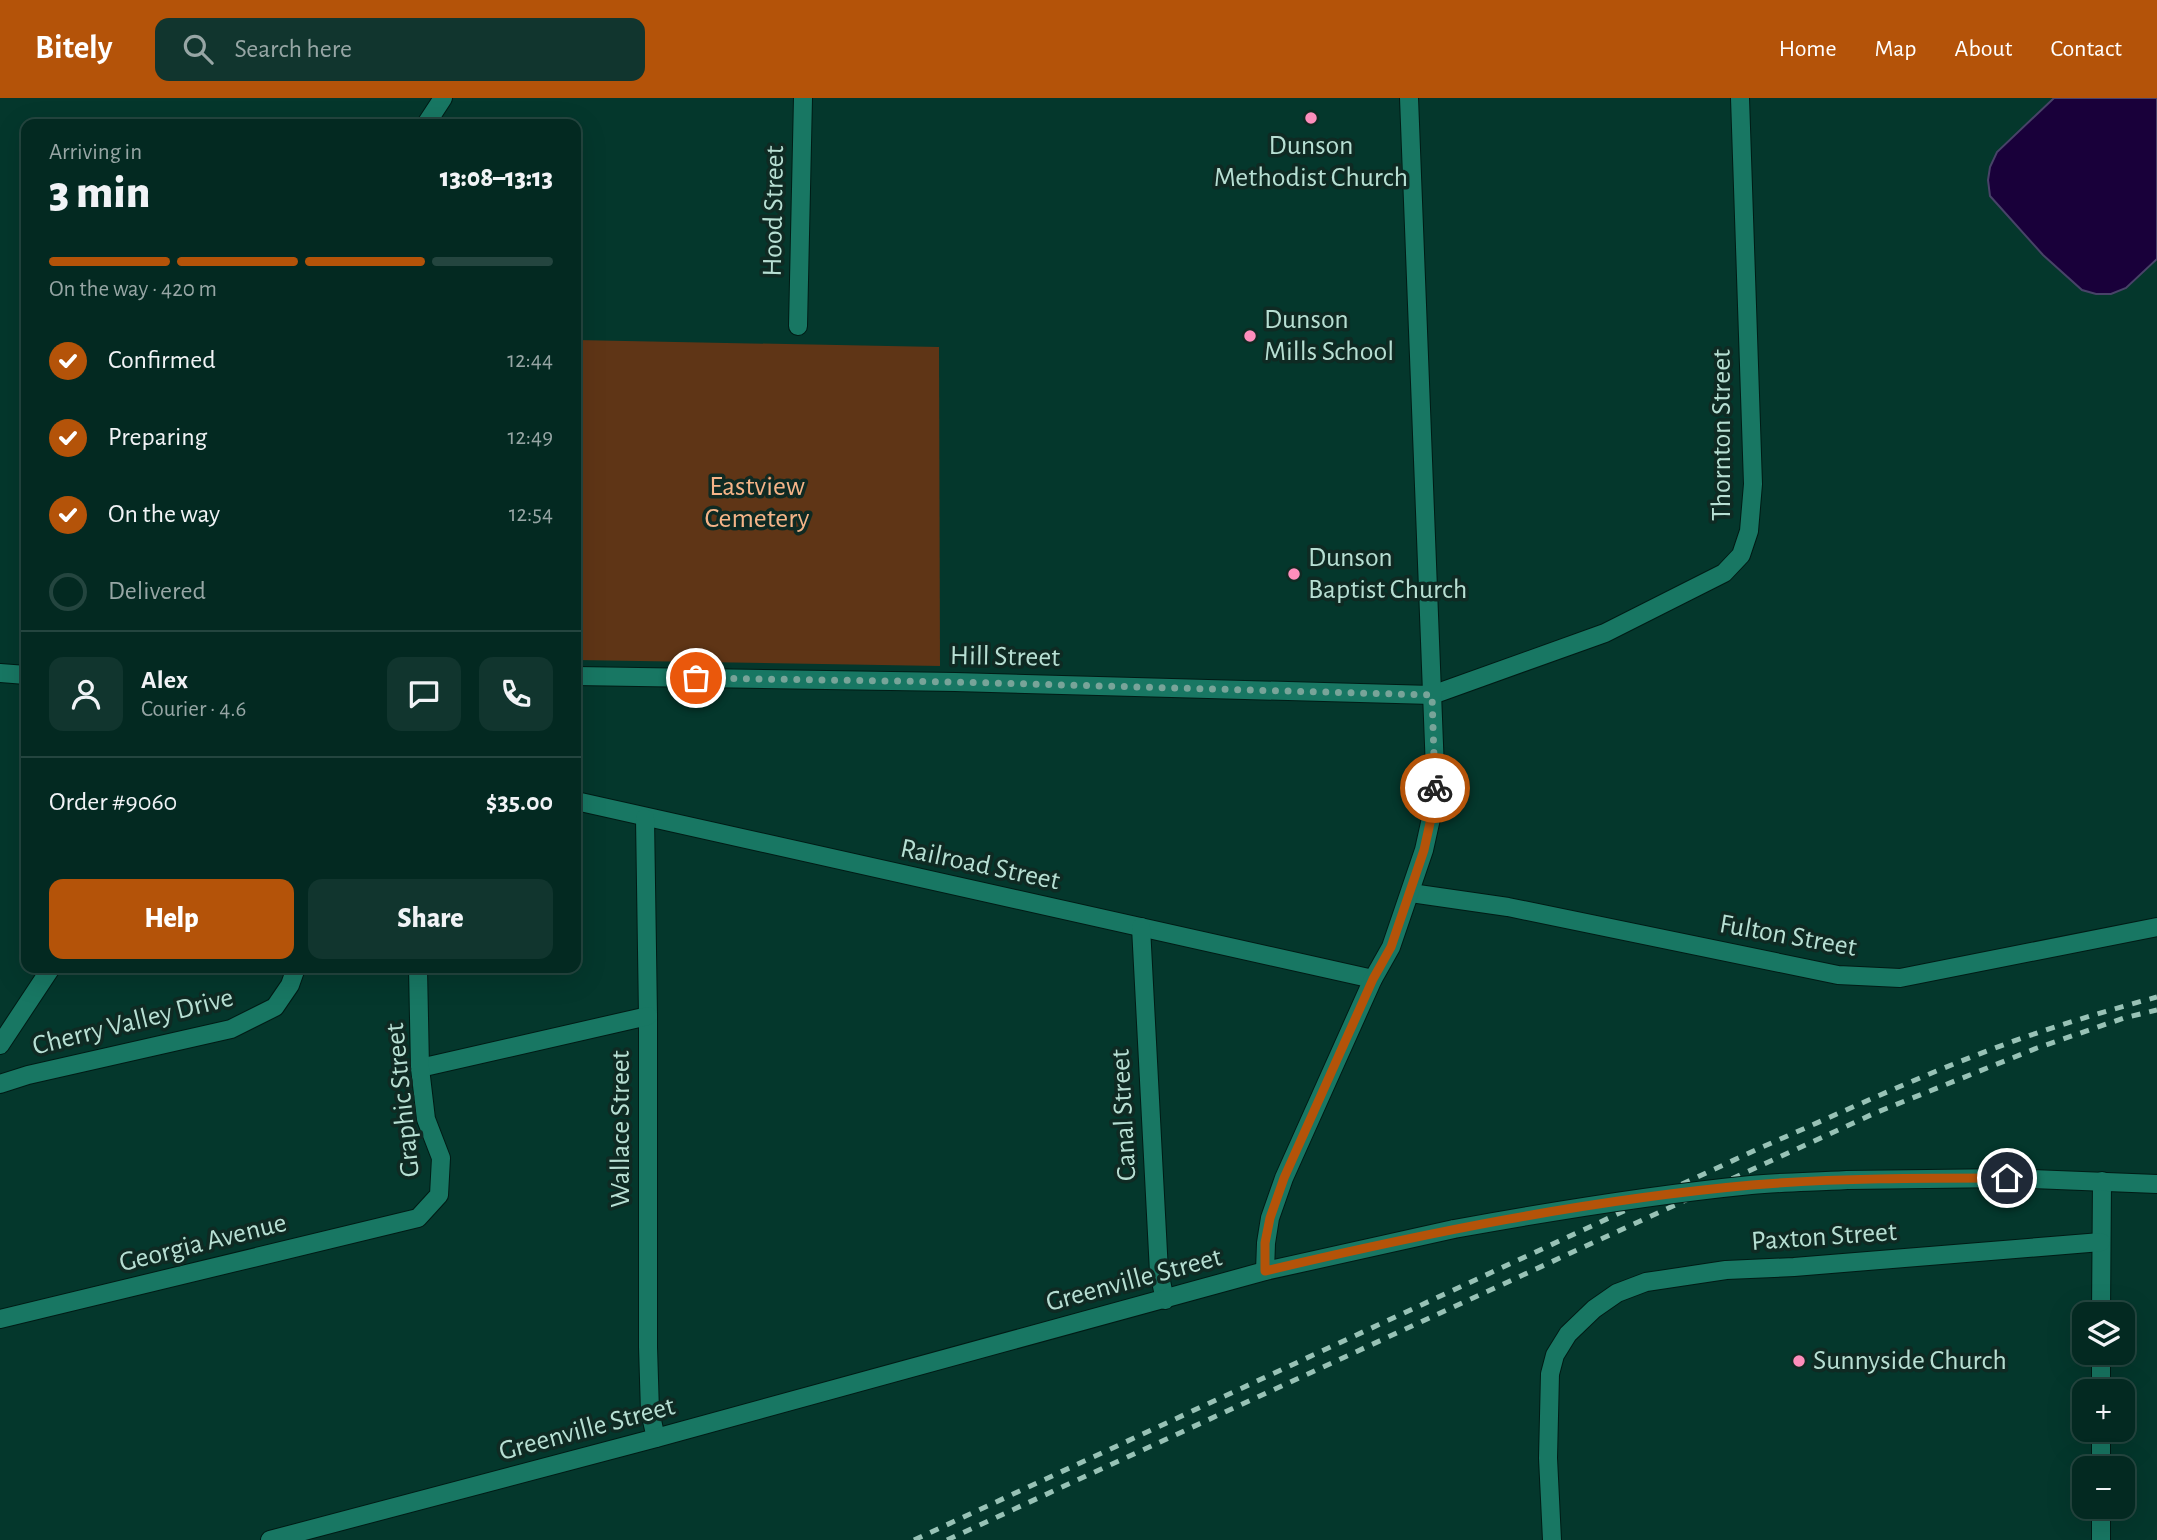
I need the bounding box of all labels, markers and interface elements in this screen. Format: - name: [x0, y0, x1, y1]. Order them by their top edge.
- search box: [155, 18, 645, 81]
- icon: search: [179, 30, 217, 68]
- text: Bitely: [35, 32, 113, 65]
- text: Search here: [235, 36, 352, 62]
- text: Home: [1779, 37, 1837, 61]
- text: Map: [1875, 37, 1917, 61]
- text: About: [1955, 37, 2012, 61]
- text: Contact: [2050, 37, 2122, 61]
- marker: Dunson Methodist Church: [1303, 110, 1319, 126]
- place label: Dunson Methodist Church: [1214, 132, 1408, 192]
- text: Arriving in: [49, 141, 142, 164]
- street label: Hood Street: [759, 145, 789, 277]
- text: 13:08–13:13: [440, 165, 553, 191]
- text: 3 min: [49, 170, 150, 216]
- text: On the way · 420 m: [49, 278, 217, 301]
- place label: Dunson Mills School: [1264, 306, 1394, 366]
- marker: Dunson Mills School: [1242, 328, 1258, 344]
- icon: check: [49, 342, 87, 380]
- text: Confirmed: [108, 347, 216, 373]
- text: 12:44: [507, 349, 553, 372]
- street label: Thornton Street: [1708, 349, 1736, 521]
- icon: check: [49, 419, 87, 457]
- text: Preparing: [108, 424, 207, 450]
- text: 12:49: [507, 426, 553, 449]
- park label: Eastview Cemetery: [704, 473, 810, 533]
- icon: check: [49, 496, 87, 534]
- text: On the way: [108, 501, 220, 527]
- text: 12:54: [509, 503, 553, 526]
- place label: Dunson Baptist Church: [1308, 544, 1467, 604]
- marker: Dunson Baptist Church: [1286, 566, 1302, 582]
- text: Delivered: [108, 578, 206, 604]
- street label: Hill Street: [950, 642, 1060, 672]
- pin: [666, 648, 726, 708]
- button: person: [49, 657, 123, 731]
- button: chat: [387, 657, 461, 731]
- button: phone: [479, 657, 553, 731]
- icon: bag: [677, 659, 715, 697]
- text: Alex: [141, 667, 188, 693]
- text: Courier · 4.6: [141, 698, 246, 721]
- courier: [1400, 753, 1470, 823]
- icon: bike: [1416, 769, 1454, 807]
- text: Order #9060: [49, 789, 177, 815]
- text: $35.00: [486, 789, 553, 815]
- street label: Railroad Street: [898, 834, 1062, 896]
- button: Help: [49, 879, 294, 959]
- button: Share: [308, 879, 553, 959]
- street label: Fulton Street: [1717, 910, 1859, 962]
- street label: Cherry Valley Drive: [30, 984, 236, 1060]
- street label: Graphic Street: [381, 1021, 425, 1178]
- street label: Canal Street: [1107, 1048, 1141, 1182]
- street label: Wallace Street: [607, 1050, 635, 1208]
- pin: [1977, 1148, 2037, 1208]
- icon: home: [1988, 1159, 2026, 1197]
- street label: Georgia Avenue: [117, 1209, 289, 1277]
- street label: Paxton Street: [1750, 1218, 1898, 1256]
- street label: Greenville Street: [1043, 1243, 1225, 1317]
- map controls: [2072, 1302, 2135, 1519]
- button: layers: [2072, 1302, 2135, 1365]
- place label: Sunnyside Church: [1813, 1347, 2007, 1375]
- marker: Sunnyside Church: [1791, 1353, 1807, 1369]
- button: +: [2072, 1379, 2135, 1442]
- street label: Greenville Street: [496, 1392, 678, 1466]
- button: −: [2072, 1456, 2135, 1519]

